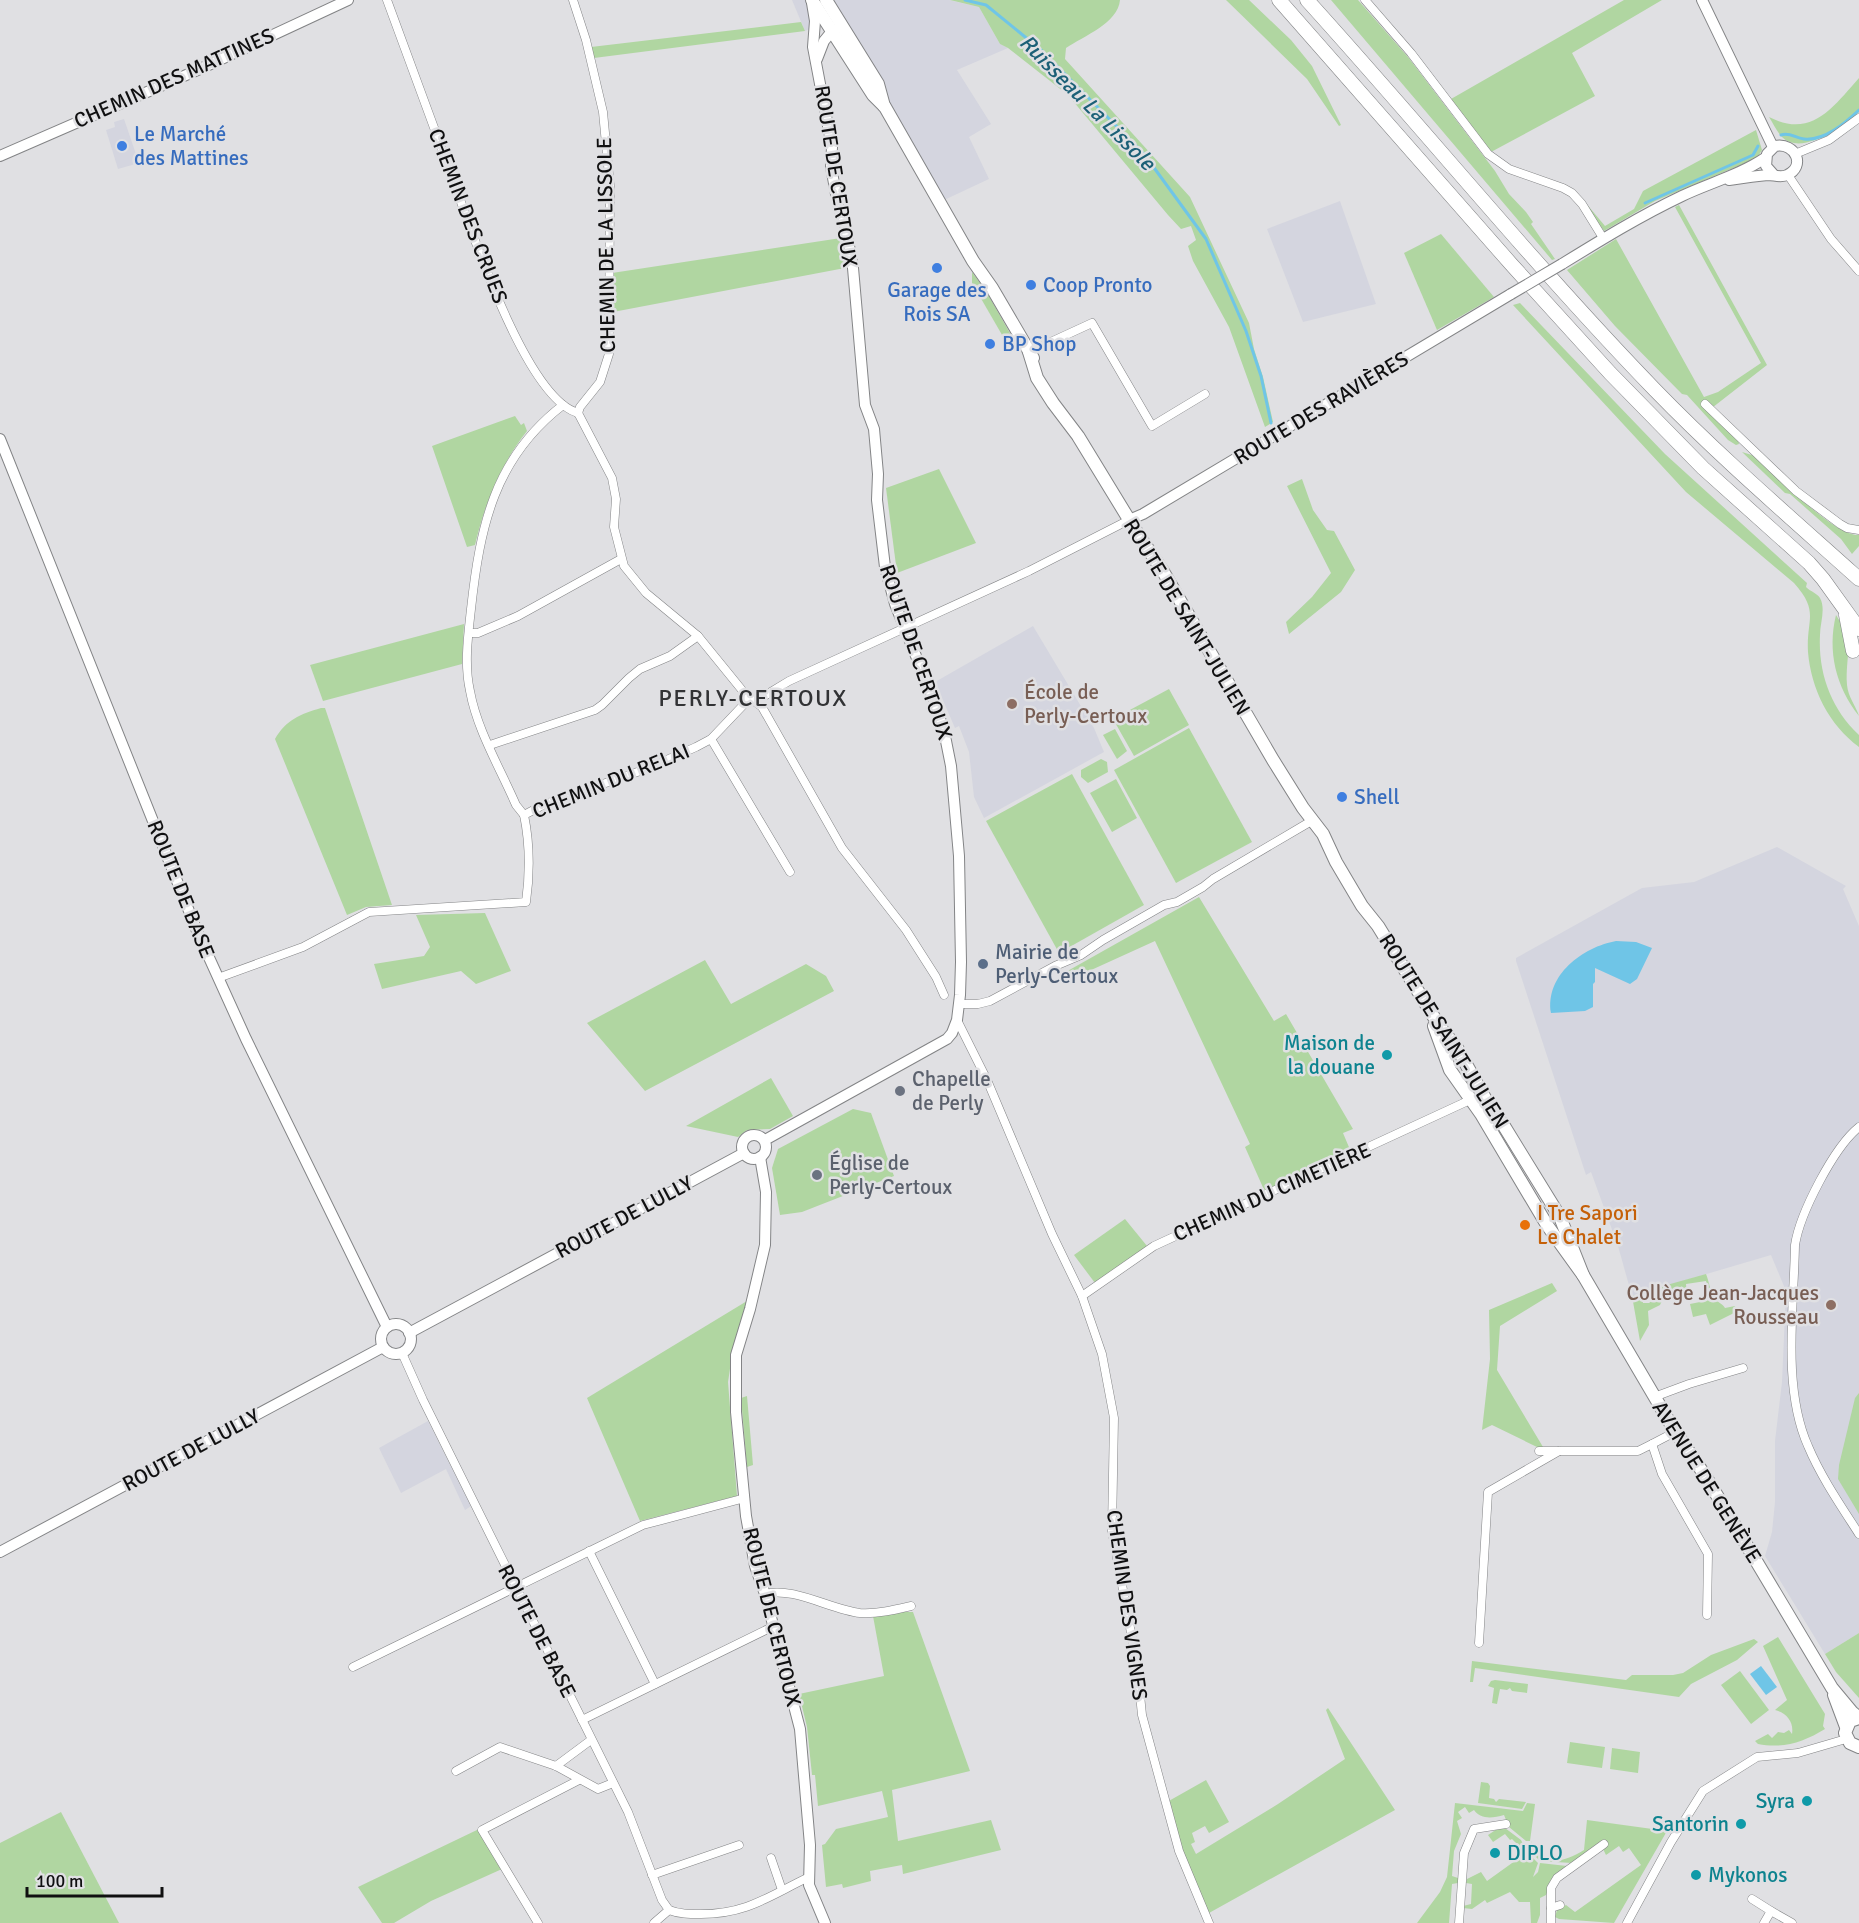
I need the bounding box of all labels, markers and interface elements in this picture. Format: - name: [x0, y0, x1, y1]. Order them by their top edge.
- street label: CHEMIN DES MATTINES: [70, 22, 278, 134]
- water label: Ruisseau La Lissole: [1014, 29, 1162, 177]
- street label: ROUTE DE CERTOUX: [809, 83, 863, 269]
- place label: Le Marché des Mattines: [134, 121, 249, 171]
- street label: CHEMIN DES CRUES: [423, 125, 513, 307]
- street label: CHEMIN DE LA LISSOLE: [591, 137, 621, 353]
- marker: Le Marché des Mattines: [115, 139, 129, 153]
- marker: Garage des Rois SA: [930, 261, 944, 275]
- place label: Coop Pronto: [1043, 272, 1152, 298]
- place label: Garage des Rois SA: [887, 277, 987, 327]
- marker: Coop Pronto: [1024, 278, 1038, 292]
- place label: BP Shop: [1002, 331, 1076, 357]
- marker: BP Shop: [983, 337, 997, 351]
- street label: ROUTE DES RAVIÈRES: [1229, 345, 1413, 471]
- street label: ROUTE DE SAINT-JULIEN: [1118, 514, 1256, 720]
- street label: ROUTE DE CERTOUX: [874, 561, 958, 743]
- place label: École de Perly-Certoux: [1024, 679, 1147, 729]
- district label: PERLY-CERTOUX: [658, 683, 848, 713]
- marker: École de Perly-Certoux: [1005, 697, 1019, 711]
- street label: CHEMIN DU RELAI: [529, 738, 693, 824]
- place label: Shell: [1354, 784, 1400, 810]
- marker: Shell: [1335, 790, 1349, 804]
- street label: ROUTE DE BASE: [142, 816, 220, 962]
- street label: ROUTE DE SAINT-JULIEN: [1373, 929, 1515, 1133]
- place label: Mairie de Perly-Certoux: [995, 939, 1118, 989]
- marker: Mairie de Perly-Certoux: [976, 957, 990, 971]
- place label: Maison de la douane: [1284, 1030, 1375, 1080]
- marker: Maison de la douane: [1380, 1048, 1394, 1062]
- place label: Chapelle de Perly: [912, 1066, 991, 1116]
- marker: Chapelle de Perly: [893, 1084, 907, 1098]
- street label: CHEMIN DU CIMETIÈRE: [1169, 1137, 1375, 1247]
- place label: Église de Perly-Certoux: [829, 1150, 952, 1200]
- marker: Église de Perly-Certoux: [810, 1168, 824, 1182]
- street label: ROUTE DE LULLY: [551, 1170, 697, 1264]
- place label: I Tre Sapori Le Chalet: [1537, 1200, 1638, 1250]
- marker: I Tre Sapori Le Chalet: [1518, 1218, 1532, 1232]
- place label: Collège Jean-Jacques Rousseau: [1626, 1280, 1819, 1330]
- marker: Collège Jean-Jacques Rousseau: [1824, 1298, 1838, 1312]
- street label: AVENUE DE GENÈVE: [1647, 1396, 1767, 1568]
- street label: ROUTE DE LULLY: [118, 1403, 264, 1497]
- street label: CHEMIN DES VIGNES: [1101, 1508, 1153, 1702]
- street label: ROUTE DE CERTOUX: [737, 1525, 807, 1709]
- street label: ROUTE DE BASE: [492, 1560, 582, 1702]
- place label: Syra: [1756, 1788, 1795, 1814]
- marker: Syra: [1800, 1794, 1814, 1808]
- place label: Santorin: [1652, 1811, 1729, 1837]
- marker: Santorin: [1734, 1817, 1748, 1831]
- place label: DIPLO: [1507, 1840, 1563, 1866]
- marker: DIPLO: [1488, 1846, 1502, 1860]
- scale bar: [27, 1860, 162, 1898]
- place label: Mykonos: [1708, 1862, 1787, 1888]
- marker: Mykonos: [1689, 1868, 1703, 1882]
- text: 100 m: [36, 1870, 83, 1892]

